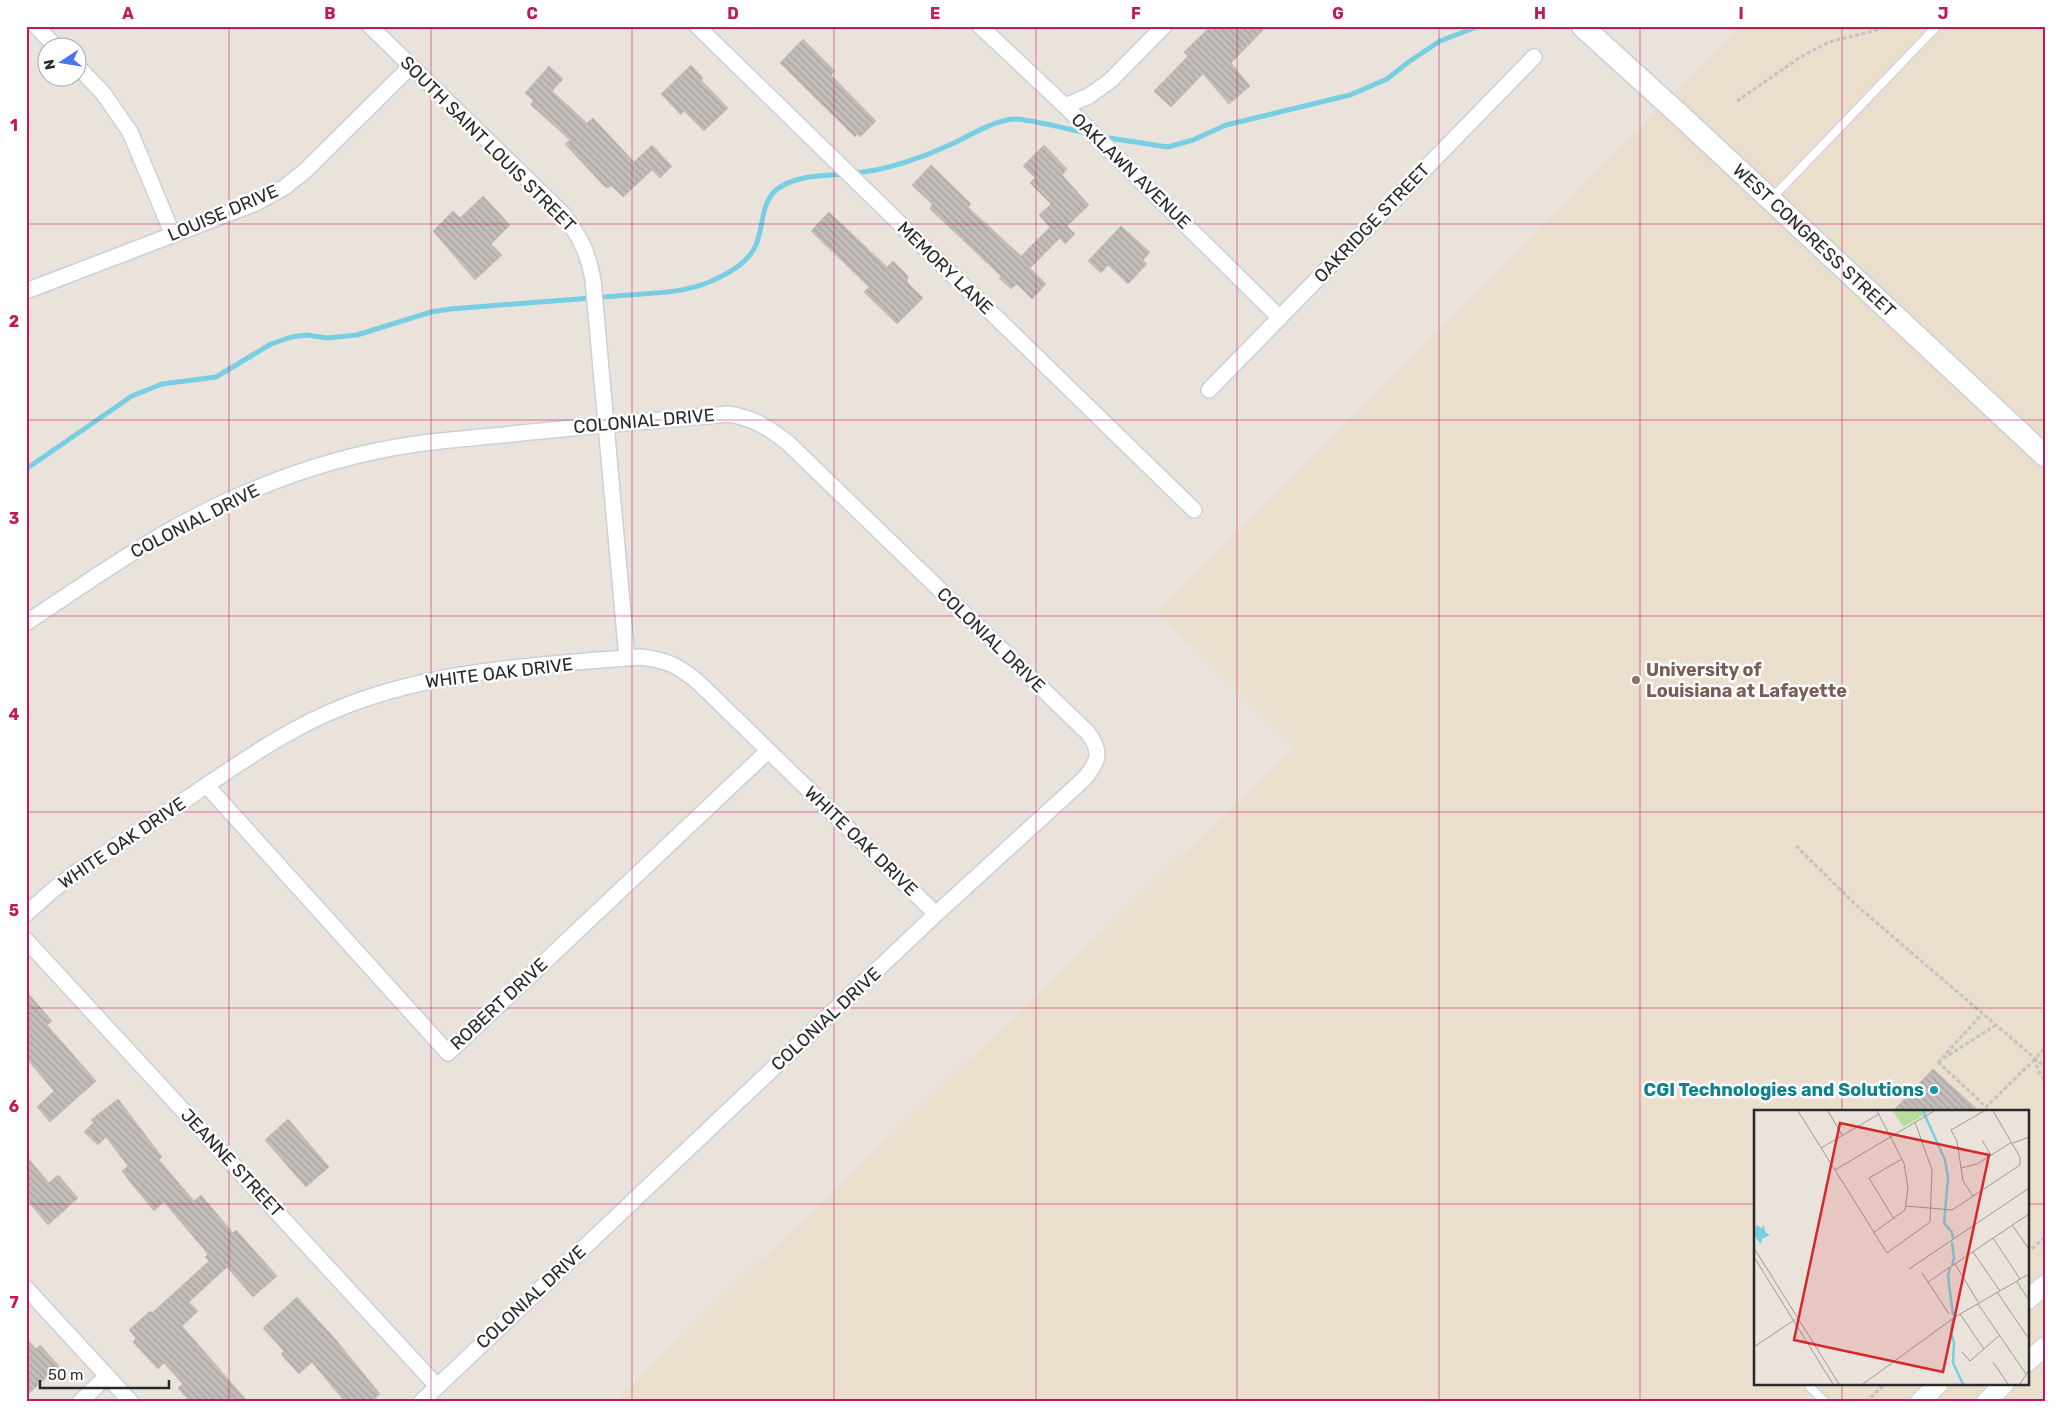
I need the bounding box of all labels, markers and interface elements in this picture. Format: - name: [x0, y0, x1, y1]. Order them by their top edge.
- text: A: [122, 4, 134, 23]
- text: B: [324, 4, 336, 23]
- text: C: [526, 4, 538, 23]
- text: D: [727, 4, 739, 23]
- text: E: [930, 4, 940, 23]
- text: F: [1131, 4, 1141, 23]
- text: G: [1332, 4, 1344, 23]
- text: H: [1534, 4, 1546, 23]
- text: I: [1738, 4, 1744, 23]
- text: J: [1938, 4, 1948, 23]
- north arrow: [38, 38, 88, 88]
- street label: SOUTH SAINT LOUIS STREET: [396, 52, 580, 236]
- text: N: [40, 58, 59, 71]
- street label: OAKLAWN AVENUE: [1067, 108, 1195, 234]
- text: 1: [10, 116, 18, 135]
- street label: OAKRIDGE STREET: [1310, 159, 1434, 287]
- street label: WEST CONGRESS STREET: [1728, 159, 1900, 322]
- street label: LOUISE DRIVE: [164, 180, 282, 246]
- street label: MEMORY LANE: [893, 217, 997, 319]
- text: 2: [9, 312, 19, 331]
- street label: COLONIAL DRIVE: [572, 404, 716, 438]
- street label: COLONIAL DRIVE: [127, 479, 263, 563]
- text: 3: [9, 509, 19, 528]
- street label: COLONIAL DRIVE: [932, 583, 1050, 697]
- street label: WHITE OAK DRIVE: [424, 653, 574, 693]
- place label: University of Louisiana at Lafayette: [1646, 659, 1847, 702]
- marker: University of Louisiana at Lafayette: [1630, 674, 1642, 686]
- text: 4: [9, 705, 20, 724]
- street label: WHITE OAK DRIVE: [800, 781, 922, 901]
- street label: WHITE OAK DRIVE: [54, 792, 190, 894]
- text: 5: [9, 901, 19, 920]
- street label: ROBERT DRIVE: [446, 953, 552, 1055]
- street label: COLONIAL DRIVE: [767, 963, 885, 1075]
- place label: CGI Technologies and Solutions: [1644, 1079, 1924, 1101]
- marker: CGI Technologies and Solutions: [1928, 1084, 1940, 1096]
- text: 6: [9, 1097, 19, 1116]
- street label: JEANNE STREET: [176, 1104, 288, 1222]
- inset map: [1754, 1110, 2028, 1386]
- street label: COLONIAL DRIVE: [472, 1241, 590, 1353]
- text: 7: [9, 1293, 19, 1312]
- scale bar: [40, 1358, 169, 1390]
- text: 50 m: [48, 1366, 83, 1384]

